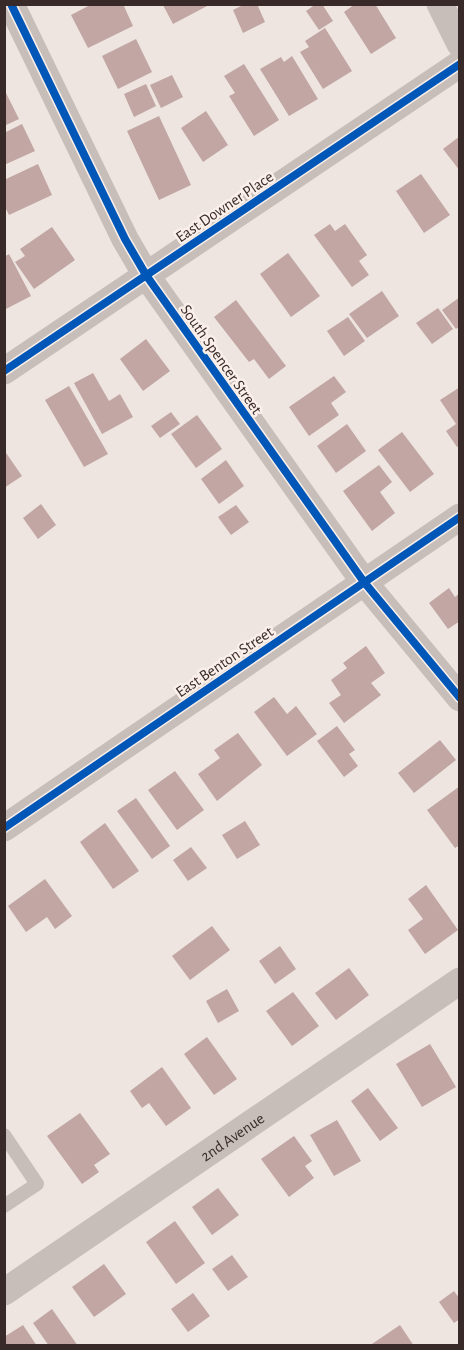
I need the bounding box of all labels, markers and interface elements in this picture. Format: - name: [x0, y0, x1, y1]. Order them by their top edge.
- street label: East Downer Place: [173, 168, 276, 245]
- street label: South Spencer Street: [177, 302, 265, 417]
- street label: East Benton Street: [173, 623, 276, 700]
- street label: 2nd Avenue: [198, 1110, 267, 1165]

